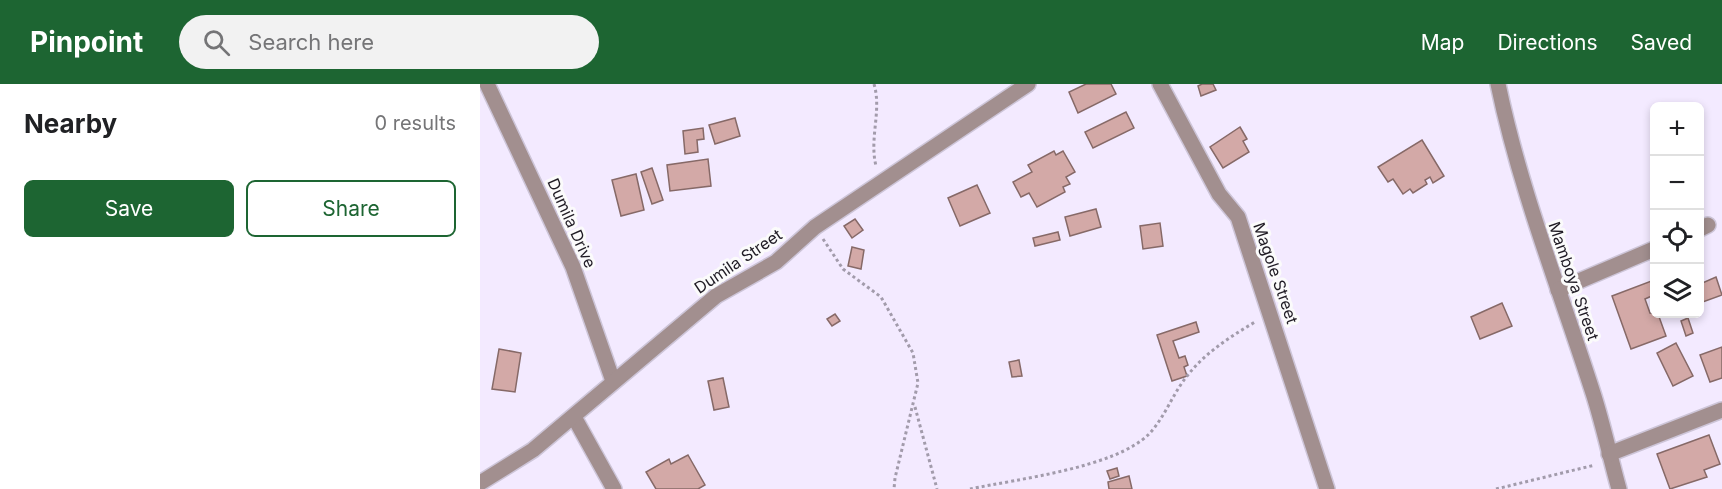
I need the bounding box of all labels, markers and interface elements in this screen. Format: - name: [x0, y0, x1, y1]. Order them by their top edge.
- search box: [179, 15, 599, 69]
- text: Pinpoint: [30, 25, 143, 59]
- icon: search: [200, 26, 233, 59]
- text: Search here: [248, 29, 374, 55]
- text: Map: [1421, 30, 1464, 55]
- text: Directions: [1497, 30, 1598, 55]
- text: Saved: [1631, 30, 1692, 55]
- map controls: [1650, 102, 1704, 318]
- button: +: [1650, 102, 1704, 156]
- text: Nearby: [24, 108, 117, 139]
- text: 0 results: [374, 111, 456, 135]
- button: −: [1650, 156, 1704, 210]
- street label: Dumila Drive: [543, 175, 601, 271]
- button: Save: [24, 180, 234, 237]
- button: Share: [246, 180, 456, 237]
- button: locate: [1650, 210, 1704, 264]
- street label: Mamboya Street: [1544, 219, 1604, 343]
- street label: Magole Street: [1249, 220, 1303, 326]
- street label: Dumila Street: [690, 224, 786, 298]
- button: layers: [1650, 264, 1704, 318]

